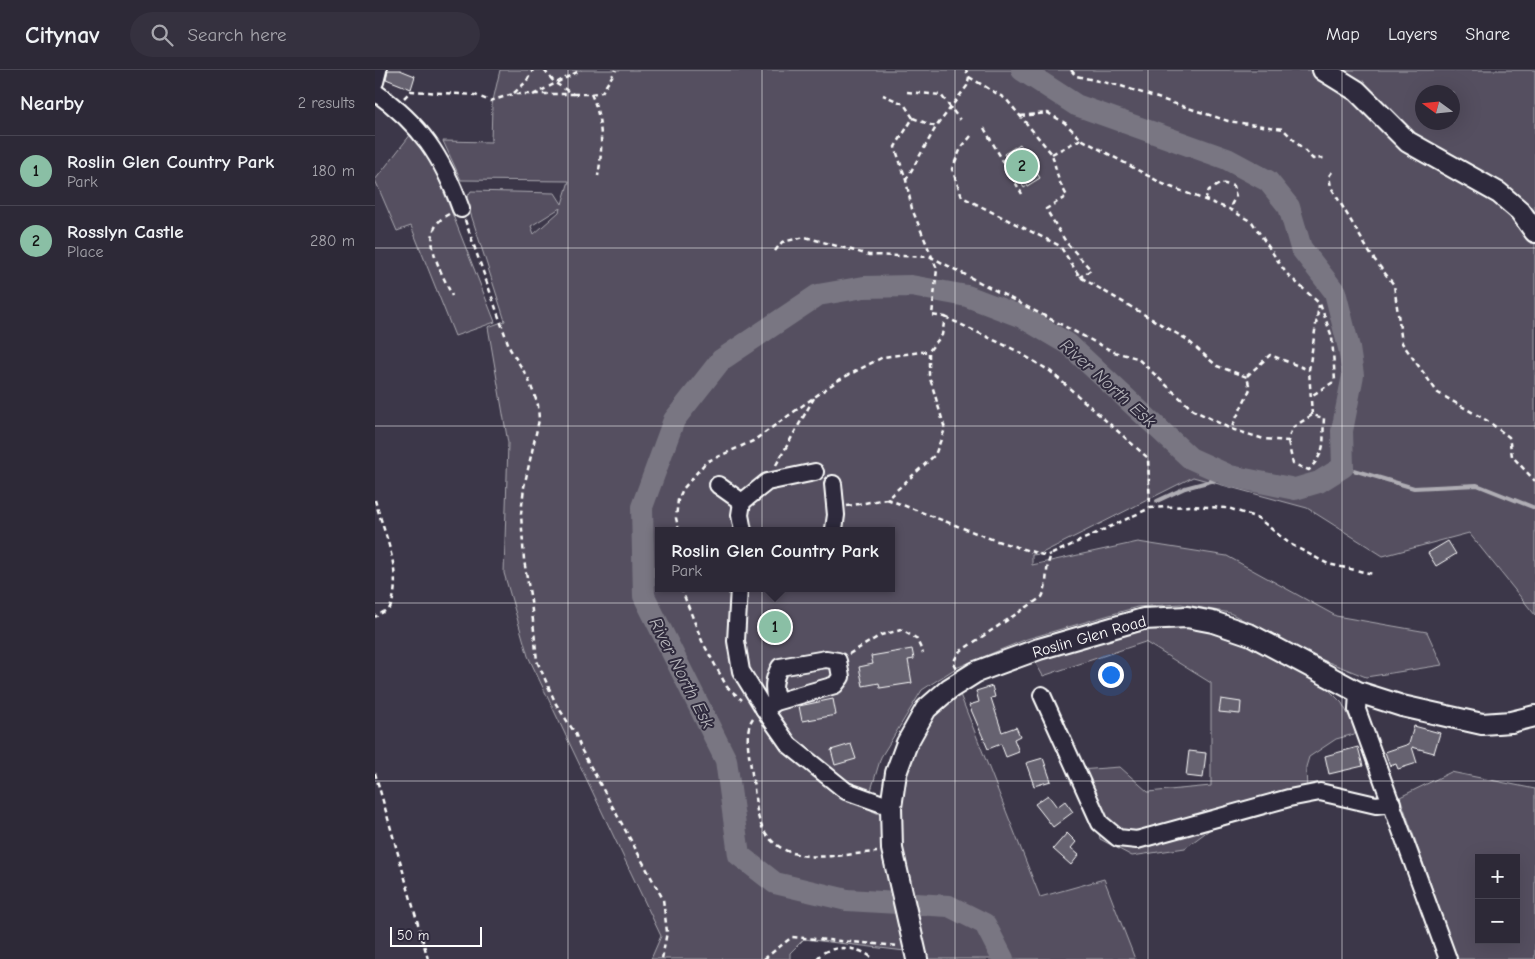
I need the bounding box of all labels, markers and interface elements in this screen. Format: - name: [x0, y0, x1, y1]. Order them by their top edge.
- search box: [130, 12, 480, 57]
- text: Citynav: [25, 21, 100, 49]
- icon: search: [148, 21, 176, 49]
- text: Search here: [188, 24, 286, 46]
- text: Map: [1326, 24, 1360, 45]
- text: Layers: [1388, 24, 1437, 45]
- text: Share: [1465, 24, 1510, 45]
- north arrow: [1415, 85, 1460, 130]
- text: Nearby: [20, 91, 84, 115]
- text: 2 results: [298, 94, 355, 112]
- pin: 2: [1006, 147, 1038, 185]
- text: Roslin Glen Country Park: [67, 151, 274, 173]
- text: 1: [33, 162, 39, 180]
- text: 180 m: [312, 162, 355, 180]
- text: Park: [67, 173, 98, 191]
- text: Rosslyn Castle: [67, 221, 184, 243]
- text: 2: [32, 232, 40, 250]
- text: 280 m: [310, 232, 355, 250]
- text: Place: [67, 243, 103, 261]
- water label: River North Esk: [1055, 335, 1160, 432]
- popup: [655, 527, 895, 592]
- text: Roslin Glen Country Park: [671, 540, 879, 562]
- text: Park: [671, 562, 702, 580]
- pin: 1: [759, 608, 791, 646]
- street label: Roslin Glen Road: [1030, 612, 1148, 662]
- water label: River North Esk: [645, 614, 719, 732]
- your location: [1098, 662, 1124, 688]
- map controls: [1475, 854, 1520, 944]
- button: +: [1475, 854, 1520, 899]
- button: −: [1475, 899, 1520, 944]
- scale bar: [390, 924, 483, 947]
- text: 50 m: [397, 927, 429, 944]

